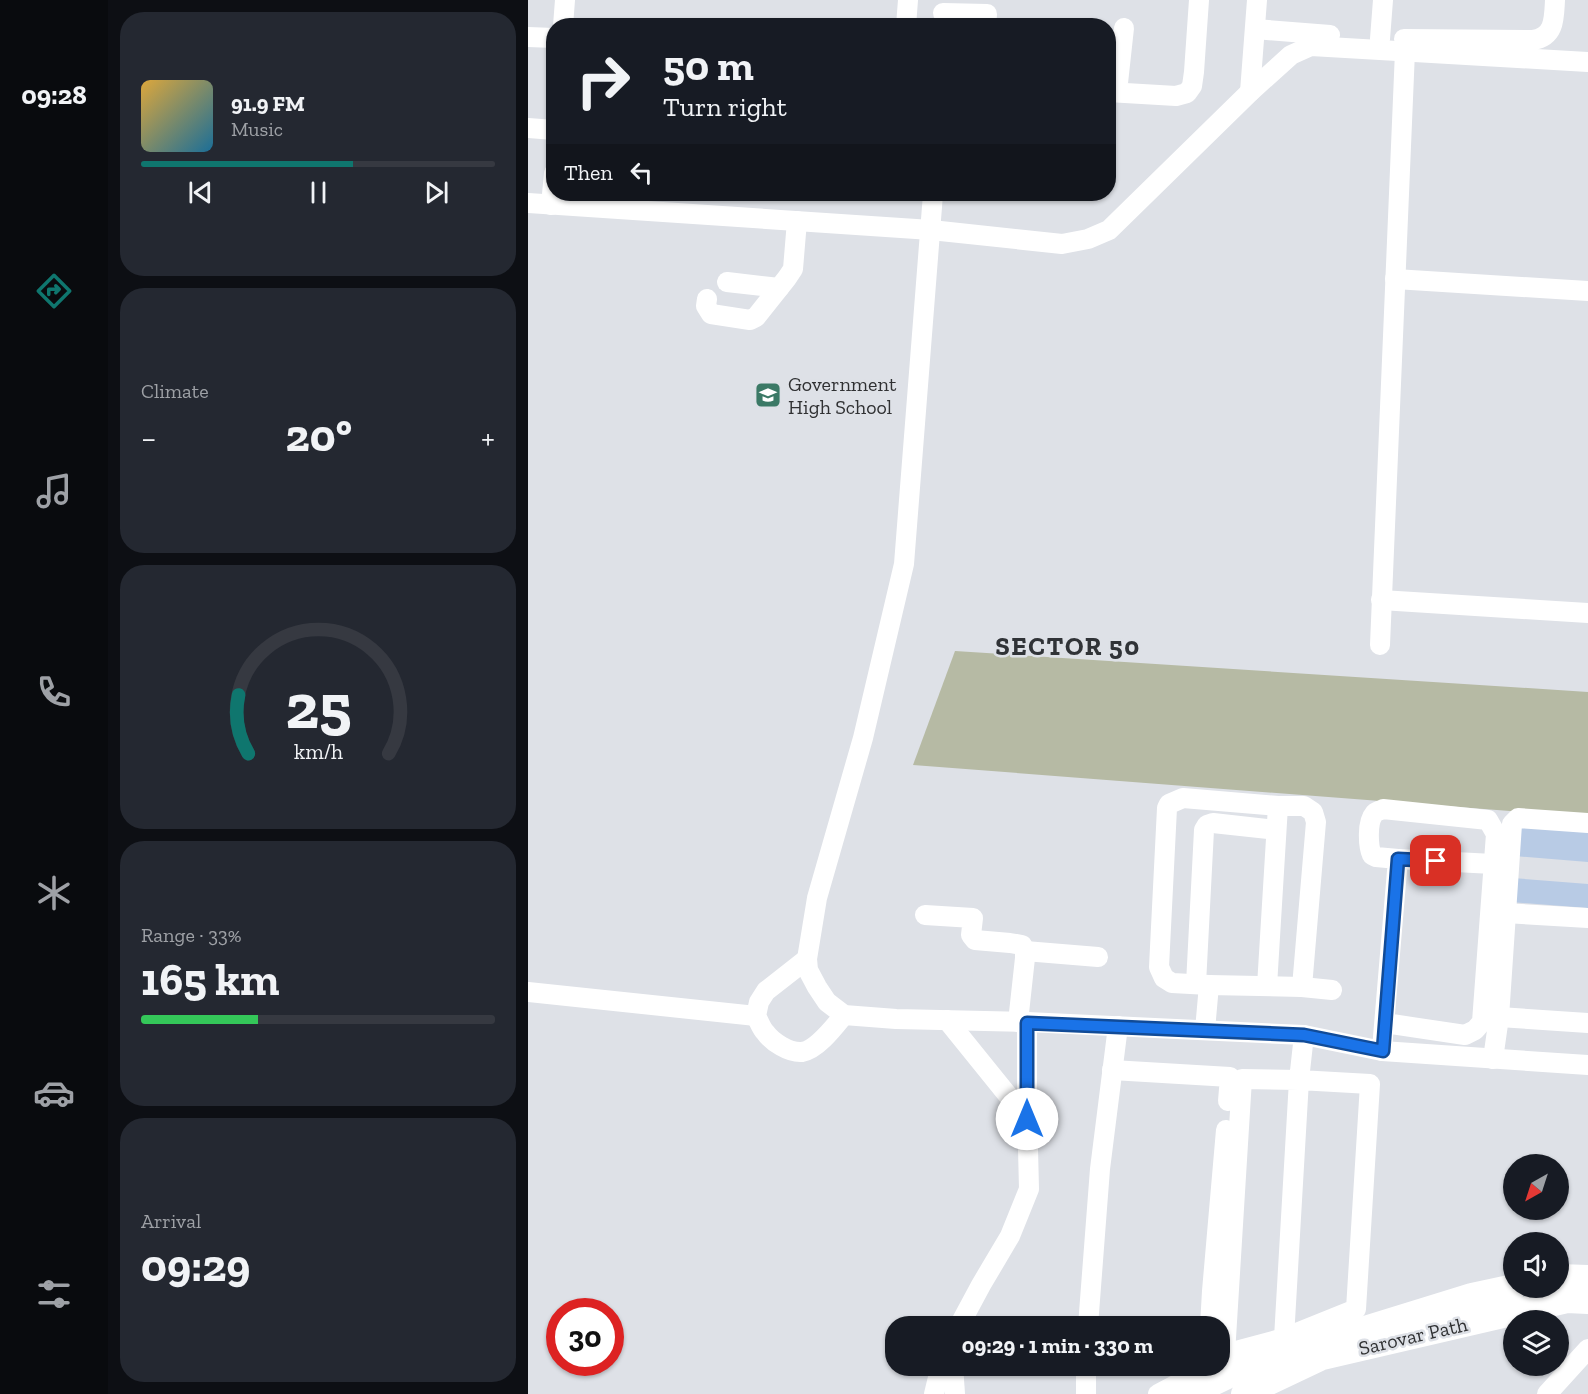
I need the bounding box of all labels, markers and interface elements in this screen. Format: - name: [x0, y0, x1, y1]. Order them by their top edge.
- text: 50 m: [663, 40, 754, 91]
- icon: right: [564, 42, 642, 120]
- text: 09:28: [21, 79, 87, 111]
- text: 91.9 FM: [231, 90, 305, 117]
- text: Turn right: [663, 91, 787, 123]
- text: Music: [231, 117, 283, 141]
- icon: left: [625, 156, 658, 189]
- text: Then: [564, 159, 613, 186]
- icon: previous: [184, 176, 217, 209]
- icon: pause: [302, 176, 335, 209]
- icon: next: [420, 176, 453, 209]
- icon: directions: [33, 270, 75, 312]
- place label: Government High School: [788, 372, 897, 419]
- text: Climate: [141, 379, 209, 403]
- school or university icon: Government High School: [753, 380, 783, 410]
- text: 20°: [286, 409, 352, 463]
- text: −: [141, 418, 156, 457]
- text: +: [481, 418, 495, 457]
- icon: music: [33, 470, 75, 512]
- district label: SECTOR 50: [995, 630, 1141, 662]
- text: 25: [285, 669, 351, 744]
- icon: phone: [33, 671, 75, 713]
- text: km/h: [294, 739, 342, 764]
- pin: [1410, 835, 1461, 886]
- icon: arrive: [1419, 844, 1452, 877]
- icon: climate: [33, 872, 75, 914]
- text: Range · 33%: [141, 923, 242, 947]
- text: 165 km: [141, 953, 280, 1007]
- icon: car: [33, 1072, 75, 1114]
- position arrow: [995, 1087, 1059, 1151]
- north arrow: [1503, 1154, 1569, 1220]
- map controls: [1503, 1154, 1569, 1376]
- text: Arrival: [141, 1209, 201, 1233]
- button: sound: [1503, 1232, 1569, 1298]
- text: 09:29: [141, 1239, 250, 1293]
- icon: filters: [33, 1273, 75, 1315]
- speed limit sign: 30: [546, 1298, 624, 1376]
- button: layers: [1503, 1310, 1569, 1376]
- street label: Sarovar Path: [1356, 1312, 1470, 1360]
- text: 09:29 · 1 min · 330 m: [962, 1332, 1153, 1359]

